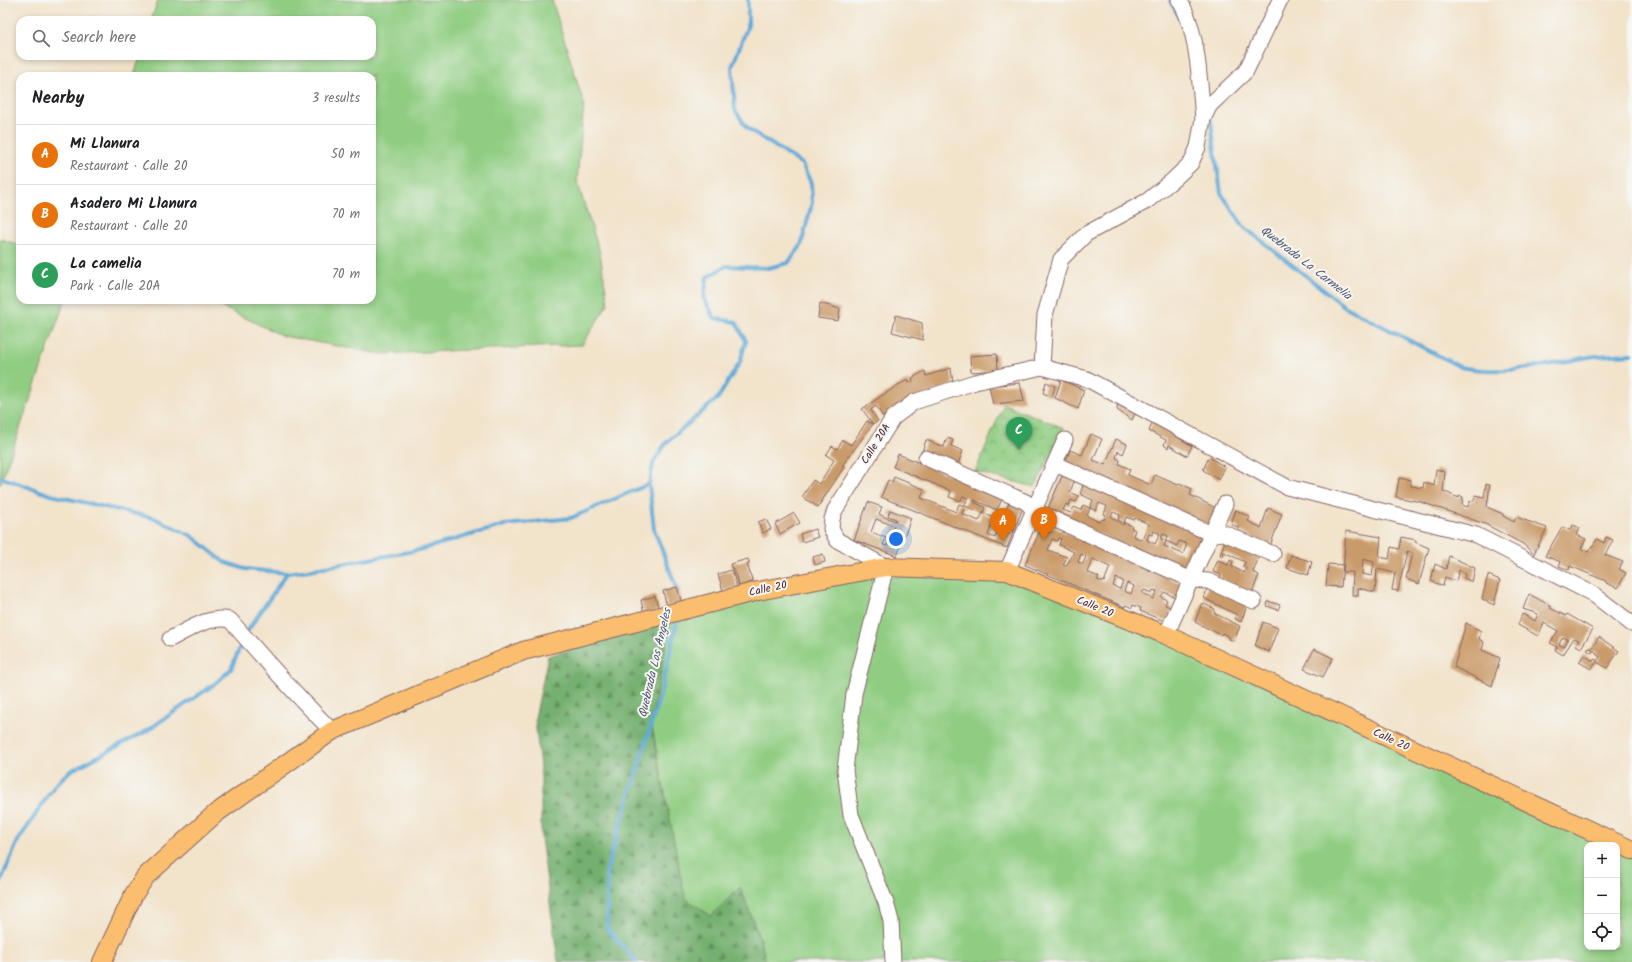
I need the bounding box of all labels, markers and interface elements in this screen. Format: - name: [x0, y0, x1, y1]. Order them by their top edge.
- search box: [16, 16, 376, 60]
- text: Search here: [62, 26, 136, 50]
- icon: search: [30, 27, 52, 49]
- text: Nearby: [32, 85, 84, 112]
- text: 3 results: [312, 88, 360, 109]
- text: Mi Llanura: [70, 132, 140, 156]
- text: A: [41, 144, 49, 165]
- text: 50 m: [331, 144, 360, 165]
- text: Restaurant · Calle 20: [70, 156, 188, 177]
- text: Asadero Mi Llanura: [70, 192, 197, 216]
- text: B: [41, 204, 49, 225]
- text: 70 m: [332, 204, 360, 225]
- text: Restaurant · Calle 20: [70, 216, 188, 237]
- water label: Quebrada La Carmelia: [1256, 221, 1357, 306]
- text: La camelia: [70, 252, 142, 276]
- text: C: [41, 264, 49, 285]
- text: 70 m: [332, 264, 360, 285]
- text: Park · Calle 20A: [70, 276, 160, 297]
- pin: C: [1006, 417, 1032, 450]
- street label: Calle 20A: [856, 420, 896, 468]
- pin: B: [1031, 507, 1057, 540]
- pin: A: [990, 508, 1016, 541]
- your location: [886, 529, 906, 549]
- street label: Calle 20: [747, 576, 789, 602]
- street label: Calle 20: [1074, 591, 1117, 623]
- water label: Quebrada Los Angeles: [633, 605, 677, 719]
- street label: Calle 20: [1370, 724, 1413, 756]
- map controls: [1584, 842, 1620, 950]
- button: +: [1584, 842, 1620, 878]
- button: −: [1584, 878, 1620, 914]
- button: locate: [1584, 914, 1620, 950]

